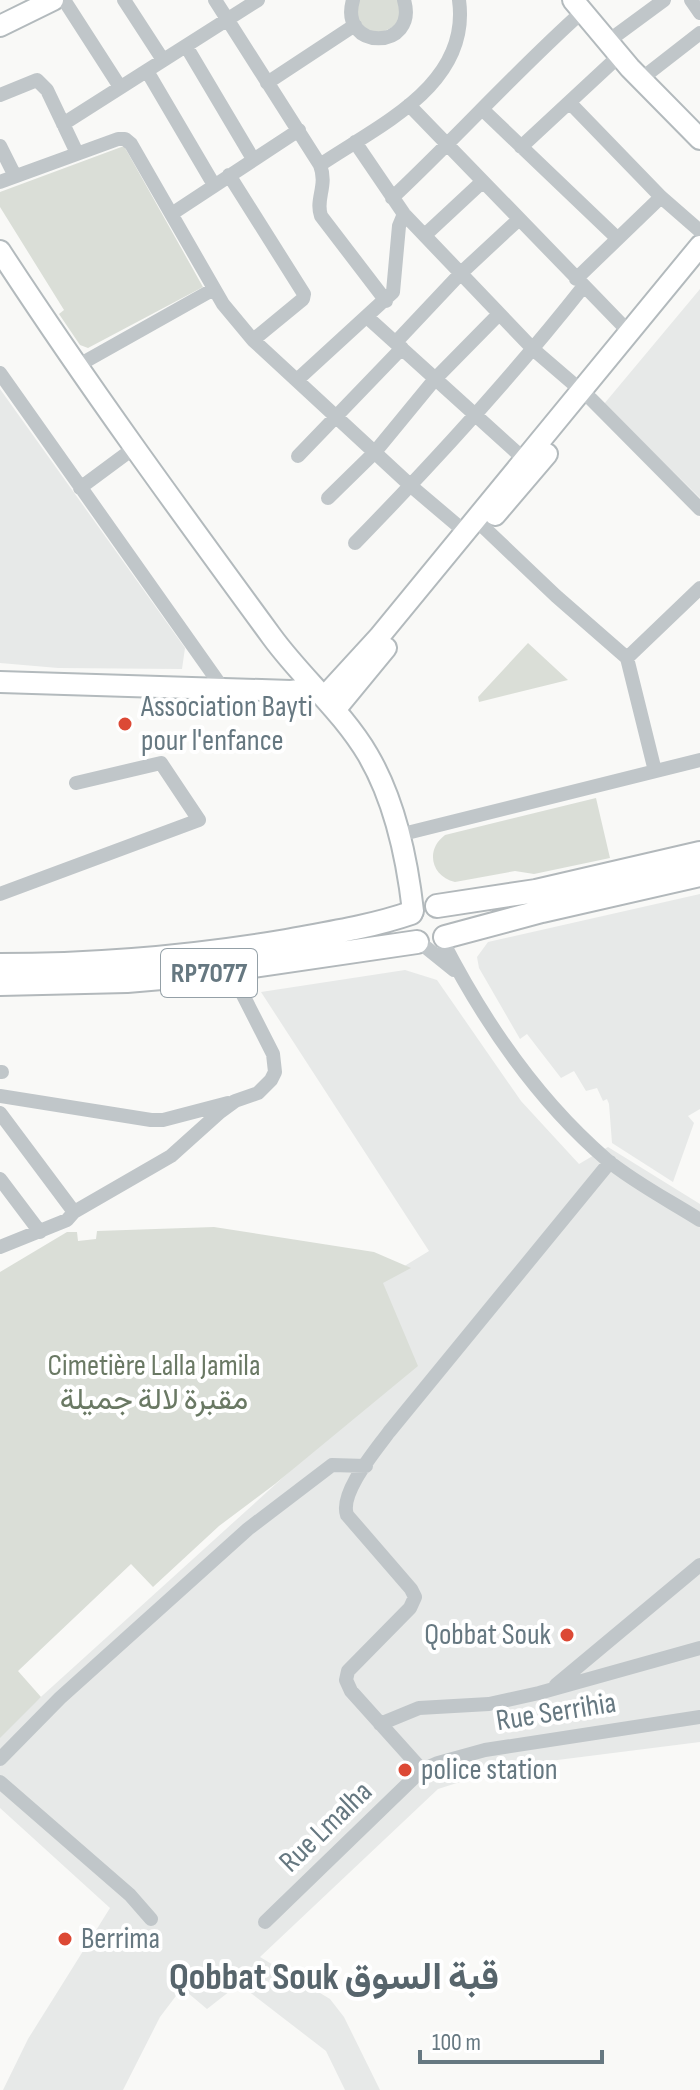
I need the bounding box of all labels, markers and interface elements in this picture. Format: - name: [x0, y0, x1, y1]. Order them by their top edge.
- place label: Association Bayti pour l'enfance: [140, 689, 313, 759]
- marker: Association Bayti pour l'enfance: [116, 715, 134, 733]
- road number: RP7077: [161, 949, 257, 997]
- park label: Cimetière Lalla Jamila مقبرة لالة جميلة: [48, 1348, 260, 1418]
- place label: Qobbat Souk: [424, 1617, 552, 1653]
- marker: Qobbat Souk: [558, 1626, 576, 1644]
- street label: Rue Serrihia: [493, 1685, 619, 1739]
- place label: police station: [421, 1752, 558, 1788]
- marker: police station: [396, 1761, 414, 1779]
- street label: Rue Lmalha: [272, 1774, 380, 1880]
- place label: Berrima: [81, 1921, 160, 1957]
- marker: Berrima: [56, 1930, 74, 1948]
- district label: Qobbat Souk قبة السوق: [169, 1955, 499, 2000]
- scale bar: [420, 2014, 602, 2064]
- text: 100 m: [432, 2028, 481, 2057]

